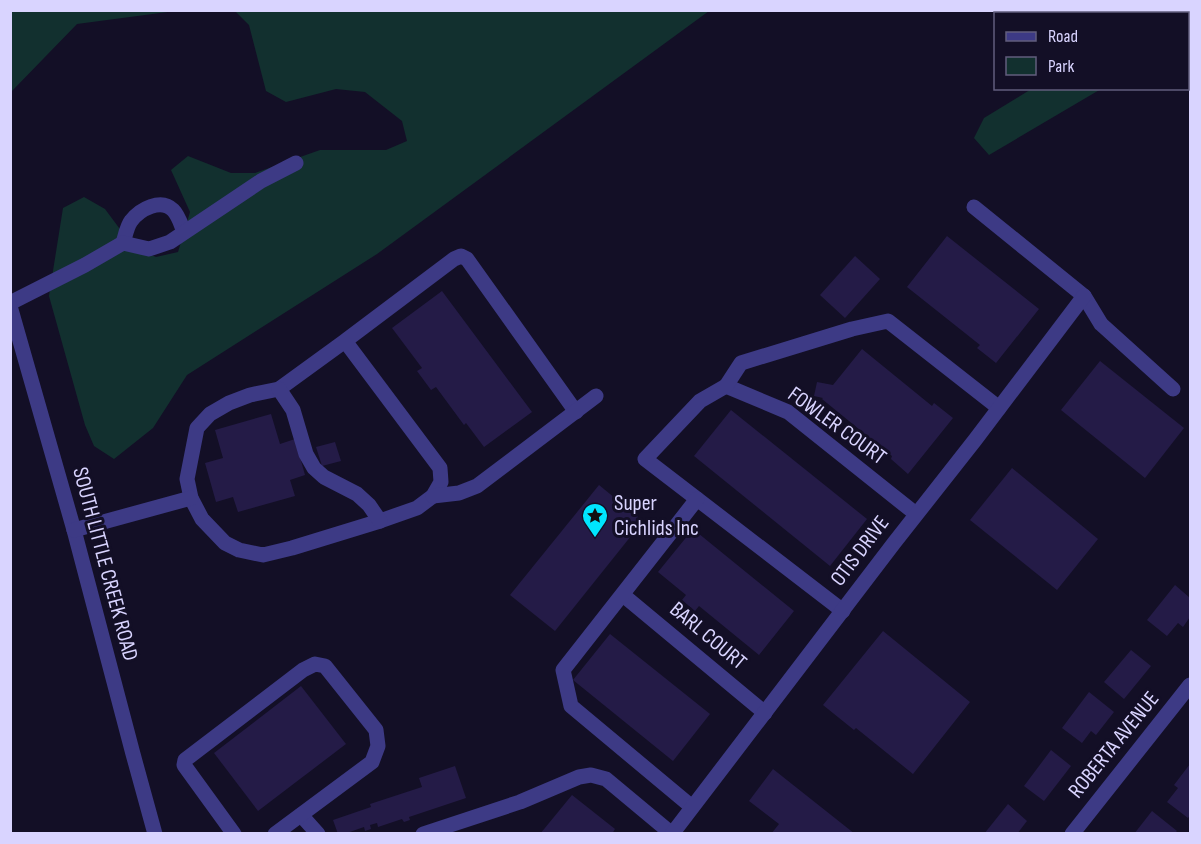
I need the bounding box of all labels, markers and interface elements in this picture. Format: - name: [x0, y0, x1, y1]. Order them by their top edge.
- legend: [994, 12, 1189, 90]
- text: Road: [1048, 26, 1078, 47]
- text: Park: [1048, 56, 1074, 77]
- street label: FOWLER COURT: [782, 381, 892, 471]
- street label: SOUTH LITTLE CREEK ROAD: [66, 464, 144, 664]
- place label: Super Cichlids Inc: [614, 490, 699, 542]
- place icon: Super Cichlids Inc: [580, 501, 610, 539]
- street label: OTIS DRIVE: [825, 510, 895, 592]
- street label: BARL COURT: [664, 596, 752, 676]
- street label: ROBERTA AVENUE: [1063, 686, 1165, 804]

